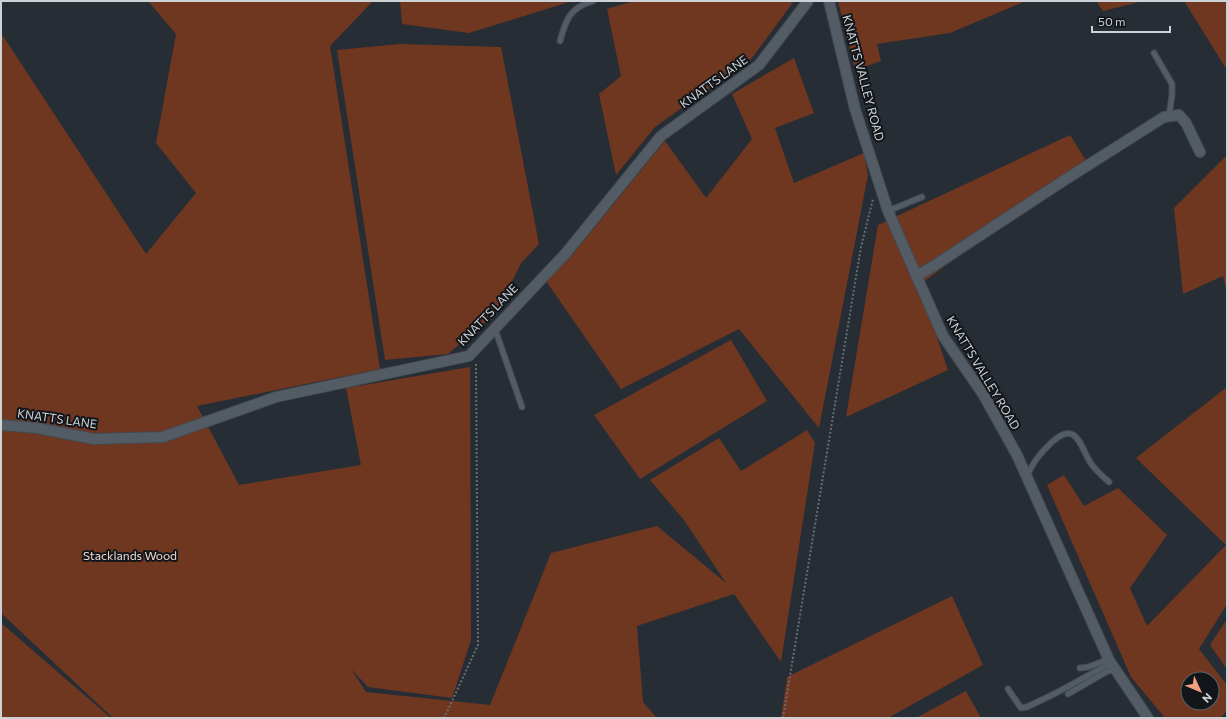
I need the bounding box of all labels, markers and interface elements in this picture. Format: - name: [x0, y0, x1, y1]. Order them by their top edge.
- scale bar: [1092, 8, 1170, 34]
- street label: KNATTS VALLEY ROAD: [840, 13, 888, 143]
- text: 50 m: [1098, 14, 1126, 28]
- street label: KNATTS LANE: [677, 52, 750, 110]
- street label: KNATTS LANE: [454, 281, 520, 348]
- street label: KNATTS VALLEY ROAD: [944, 313, 1023, 432]
- street label: KNATTS LANE: [16, 405, 98, 431]
- park label: Stacklands Wood: [83, 548, 177, 562]
- north arrow: [1180, 671, 1220, 711]
- text: N: [1200, 691, 1215, 706]

